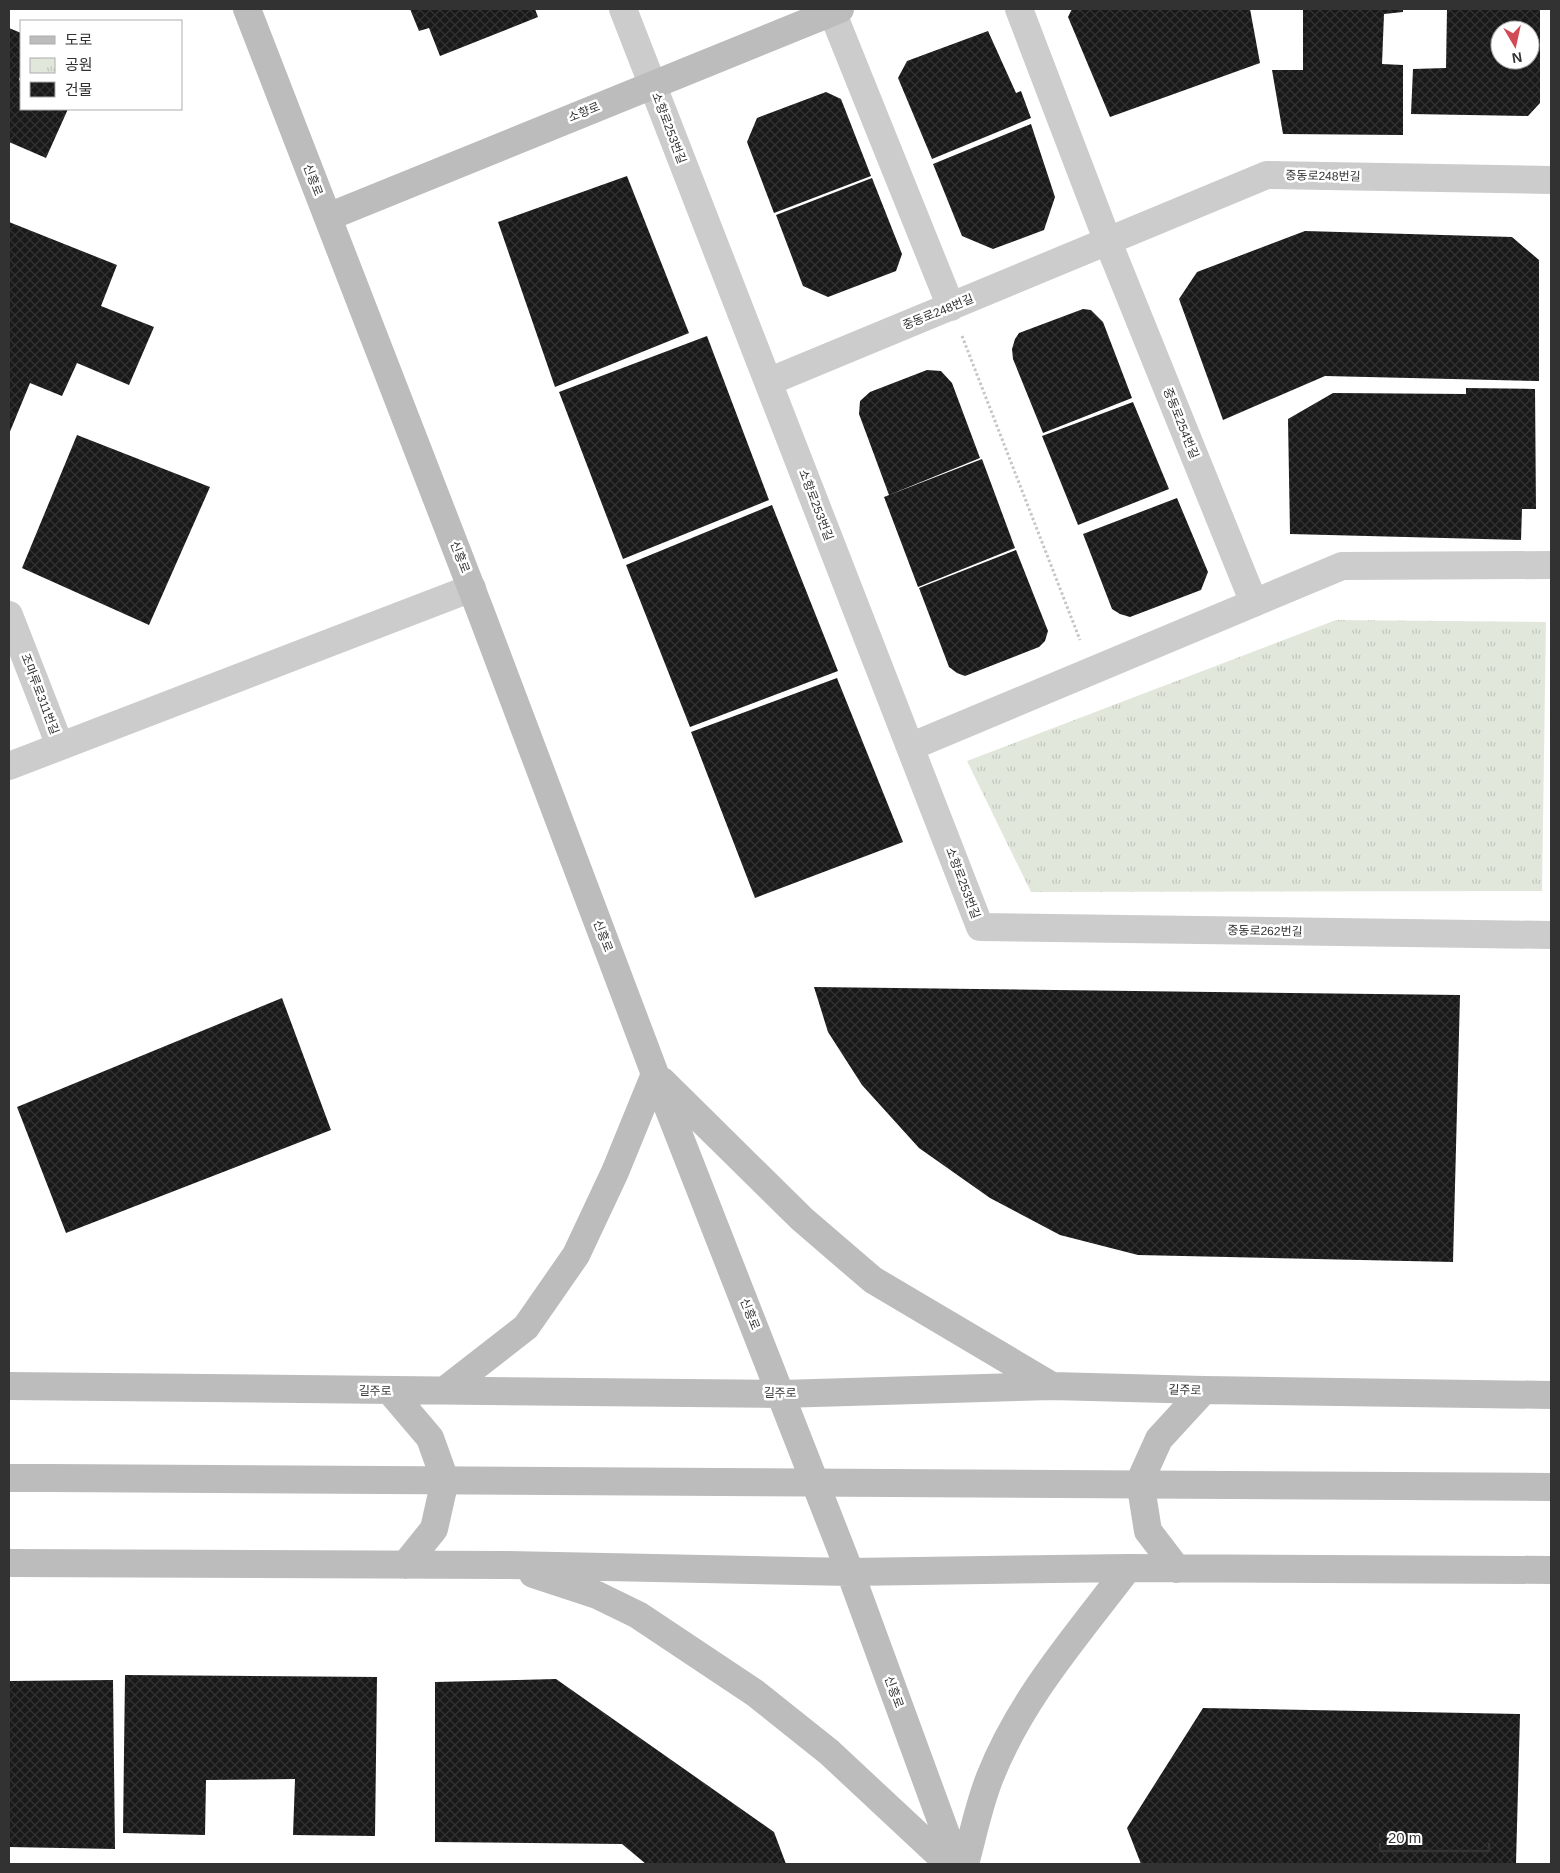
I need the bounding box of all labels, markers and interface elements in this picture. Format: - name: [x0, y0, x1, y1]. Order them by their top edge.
- legend: [20, 20, 182, 110]
- north arrow: [1490, 20, 1540, 70]
- text: 도로: [65, 31, 93, 48]
- text: N: [1511, 49, 1523, 67]
- text: 공원: [65, 56, 93, 73]
- text: 건물: [65, 81, 93, 98]
- street label: 소향로253번길: [649, 90, 689, 166]
- street label: 소향로: [566, 99, 602, 125]
- street label: 신흥로: [301, 162, 325, 198]
- street label: 중동로248번길: [1285, 168, 1361, 184]
- street label: 중동로248번길: [900, 291, 976, 333]
- street label: 중동로254번길: [1160, 385, 1202, 461]
- street label: 소향로253번길: [796, 467, 836, 543]
- street label: 신흥로: [448, 539, 472, 575]
- street label: 조마루로311번길: [18, 652, 62, 736]
- street label: 소향로253번길: [943, 845, 983, 921]
- street label: 신흥로: [591, 918, 615, 954]
- street label: 중동로262번길: [1227, 923, 1303, 939]
- street label: 신흥로: [737, 1296, 763, 1332]
- street label: 길주로: [1168, 1382, 1202, 1398]
- street label: 길주로: [358, 1384, 392, 1398]
- street label: 길주로: [763, 1386, 797, 1400]
- street label: 신흥로: [882, 1674, 906, 1710]
- scale bar: [1380, 1820, 1489, 1852]
- text: 20 m: [1388, 1829, 1421, 1846]

